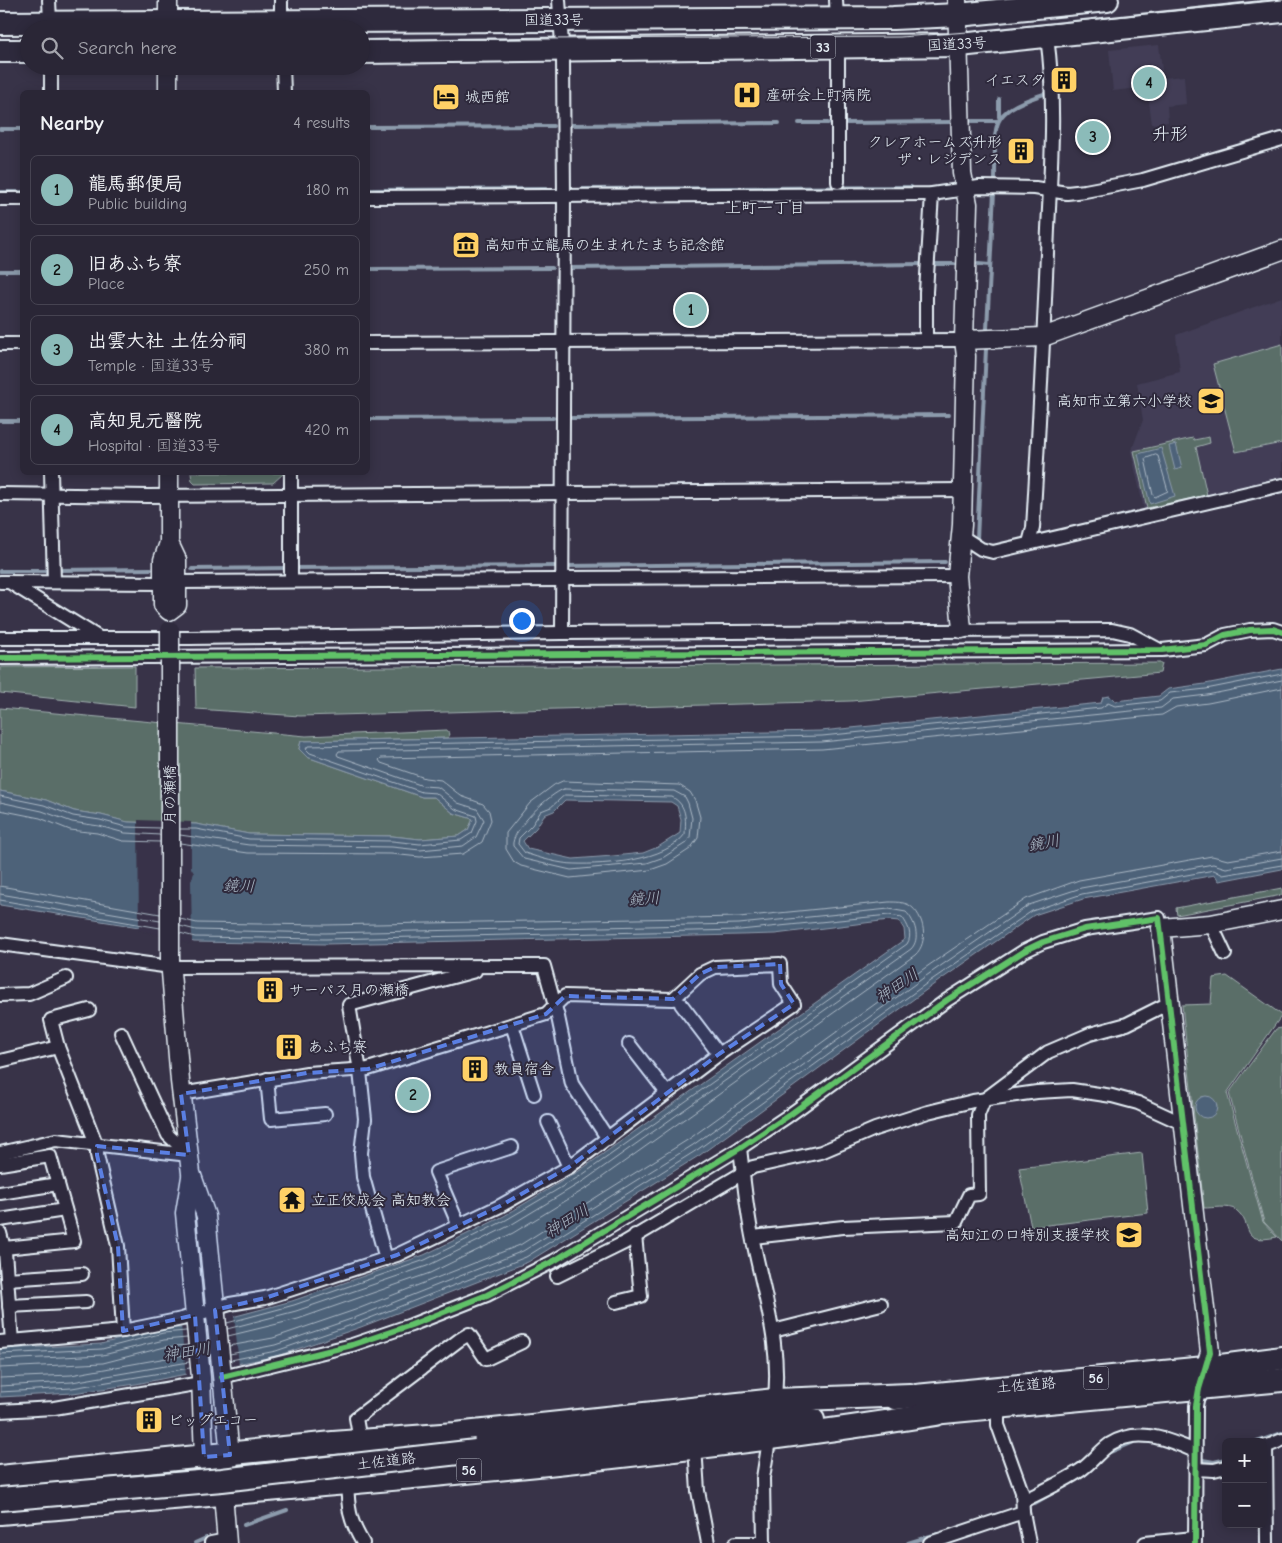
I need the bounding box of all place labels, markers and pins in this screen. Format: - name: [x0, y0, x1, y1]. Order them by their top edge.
- pin: 4: [1133, 64, 1165, 102]
- building icon: イエスタ: [1049, 65, 1079, 95]
- place label: イエスタ: [985, 71, 1045, 89]
- hospital icon: 産研会上町病院: [732, 80, 762, 110]
- hotel icon: 城西館: [431, 82, 461, 112]
- place label: 産研会上町病院: [766, 86, 871, 104]
- place label: 城西館: [465, 88, 510, 106]
- pin: 3: [1077, 118, 1109, 156]
- place label: クレアホームズ升形 ザ・レジデンス: [868, 133, 1002, 168]
- building icon: クレアホームズ升形 ザ・レジデンス: [1006, 136, 1036, 166]
- museum icon: 高知市立龍馬の生まれたまち記念館: [451, 230, 481, 260]
- place label: 高知市立龍馬の生まれたまち記念館: [485, 236, 725, 254]
- pin: 1: [675, 291, 707, 329]
- school or university icon: 高知市立第六小学校: [1196, 386, 1226, 416]
- place label: 高知市立第六小学校: [1057, 392, 1192, 410]
- building icon: サーパス月の瀬橋: [255, 975, 285, 1005]
- place label: サーパス月の瀬橋: [289, 981, 409, 999]
- building icon: あふち寮: [274, 1032, 304, 1062]
- place label: あふち寮: [308, 1038, 367, 1056]
- building icon: 教員宿舎: [460, 1054, 490, 1084]
- place label: 教員宿舎: [494, 1060, 554, 1078]
- pin: 2: [397, 1076, 429, 1114]
- temple icon: 立正佼成会 高知教会: [277, 1185, 307, 1215]
- place label: 立正佼成会 高知教会: [311, 1191, 451, 1209]
- school or university icon: 高知江の口特別支援学校: [1114, 1220, 1144, 1250]
- place label: 高知江の口特別支援学校: [945, 1226, 1110, 1244]
- building icon: ビッグエコー: [134, 1405, 164, 1435]
- place label: ビッグエコー: [168, 1411, 258, 1429]

